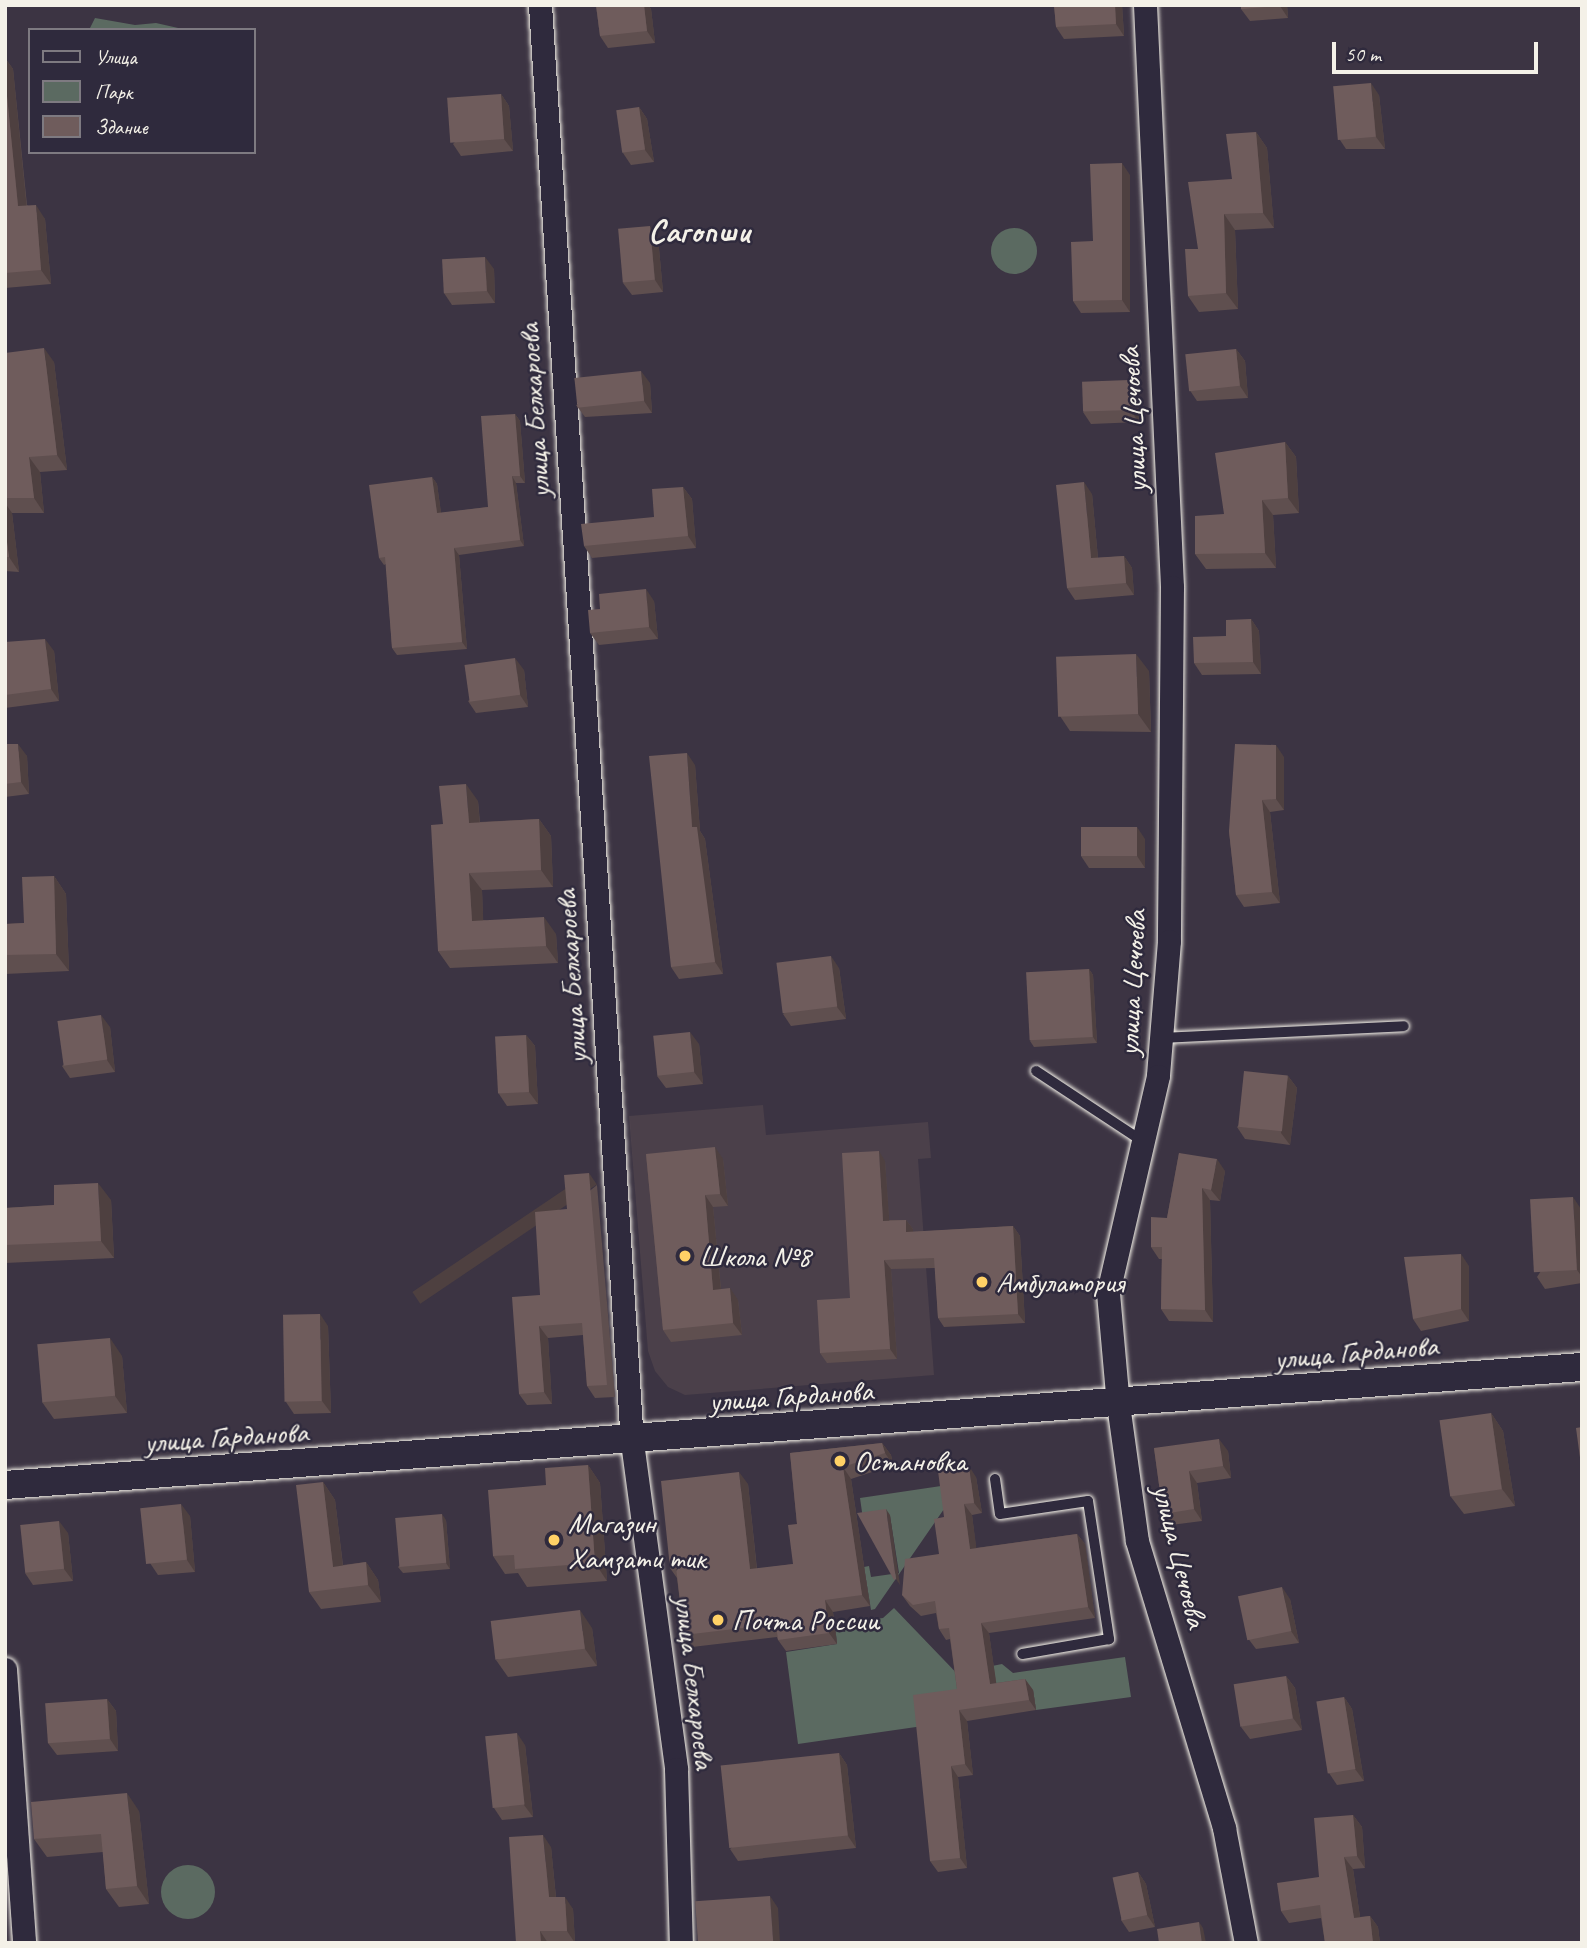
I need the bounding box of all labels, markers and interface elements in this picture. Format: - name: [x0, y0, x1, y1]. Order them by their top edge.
- legend: [28, 28, 256, 154]
- scale bar: [1335, 28, 1542, 72]
- text: 50 m: [1345, 41, 1381, 67]
- text: Улица: [95, 44, 137, 70]
- text: Парк: [95, 79, 132, 105]
- text: Здание: [95, 114, 148, 140]
- district label: Сагопши: [648, 212, 750, 252]
- street label: улица Белхароева: [510, 322, 558, 500]
- street label: улица Цечоева: [1111, 346, 1155, 494]
- street label: улица Белхароева: [547, 888, 595, 1066]
- street label: улица Цечоева: [1110, 909, 1154, 1057]
- place label: Школа №8: [699, 1238, 811, 1274]
- marker: Школа №8: [677, 1248, 693, 1264]
- place label: Амбулатория: [996, 1264, 1124, 1300]
- marker: Амбулатория: [974, 1274, 990, 1290]
- street label: улица Гарданова: [1273, 1327, 1439, 1377]
- street label: улица Гарданова: [708, 1372, 874, 1420]
- street label: улица Гарданова: [143, 1413, 309, 1461]
- place label: Остановка: [854, 1443, 966, 1479]
- marker: Остановка: [832, 1453, 848, 1469]
- street label: улица Цечоева: [1145, 1481, 1215, 1631]
- place label: Магазин Хамзати тик: [568, 1505, 706, 1576]
- marker: Магазин Хамзати тик: [546, 1532, 562, 1548]
- street label: улица Белхароева: [666, 1593, 724, 1771]
- place label: Почта России: [732, 1602, 877, 1638]
- marker: Почта России: [710, 1612, 726, 1628]

